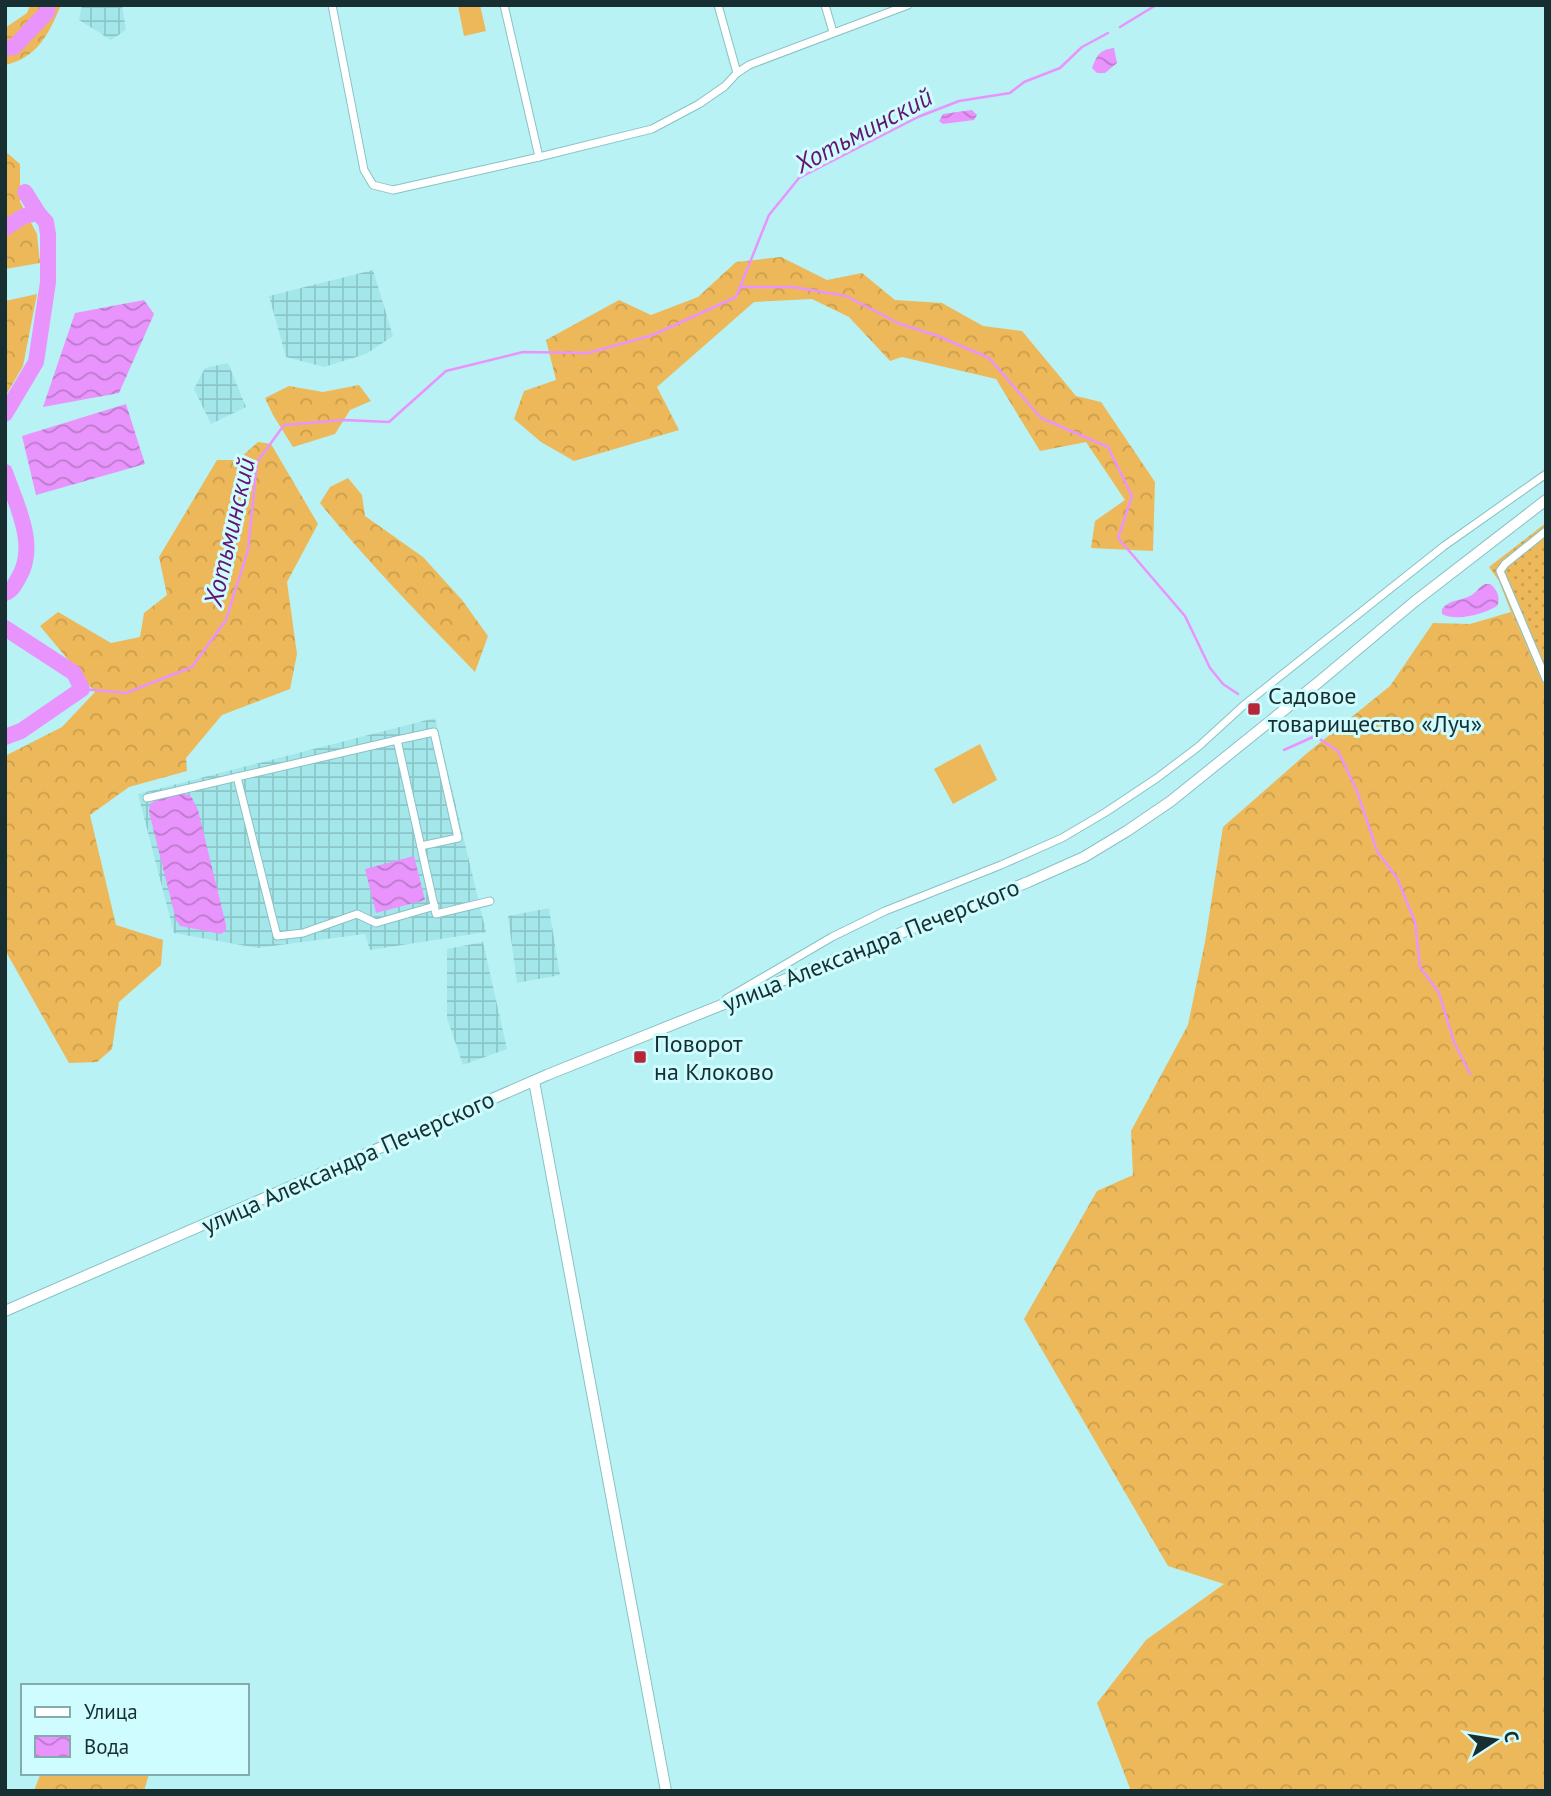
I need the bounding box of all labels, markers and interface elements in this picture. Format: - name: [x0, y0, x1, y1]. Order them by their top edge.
- water label: Хотьминский: [787, 80, 938, 181]
- water label: Хотьминский: [196, 454, 262, 611]
- place label: Садовое товарищество «Луч»: [1268, 680, 1482, 739]
- marker: Садовое товарищество «Луч»: [1246, 701, 1262, 717]
- street label: улица Александра Печерского: [718, 871, 1024, 1019]
- place label: Поворот на Клоково: [654, 1028, 774, 1087]
- marker: Поворот на Клоково: [632, 1049, 648, 1065]
- street label: улица Александра Печерского: [197, 1083, 499, 1241]
- legend: [21, 1684, 248, 1775]
- text: Улица: [84, 1698, 138, 1725]
- north arrow: [1460, 1705, 1530, 1775]
- text: С: [1499, 1729, 1525, 1745]
- text: Вода: [84, 1733, 129, 1760]

